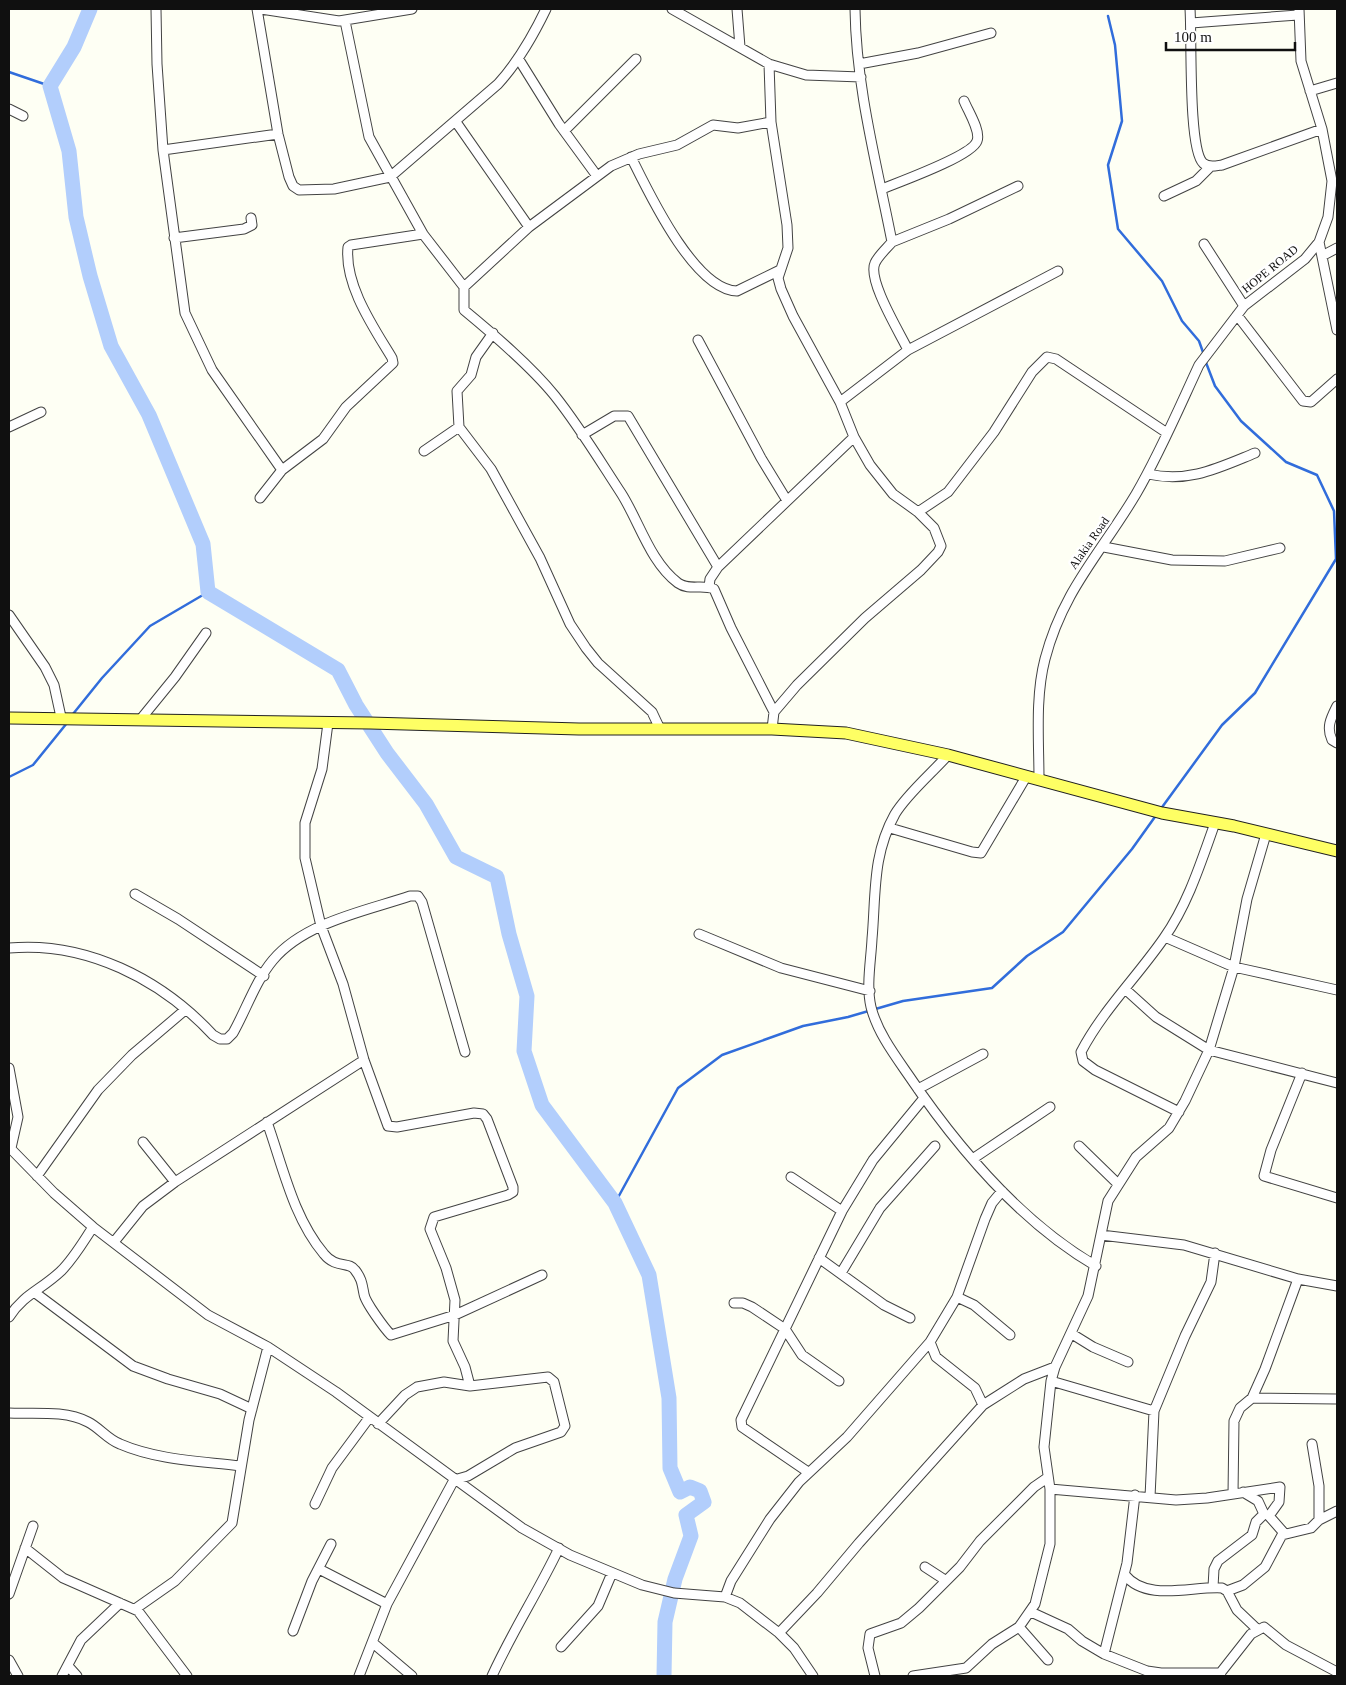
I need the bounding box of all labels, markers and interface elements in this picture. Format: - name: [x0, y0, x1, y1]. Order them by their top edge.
- scale bar: [1166, 20, 1295, 52]
- text: 100 m: [1174, 29, 1212, 45]
- street label: HOPE ROAD: [1239, 242, 1301, 296]
- street label: Alakia Road: [1066, 514, 1112, 572]

